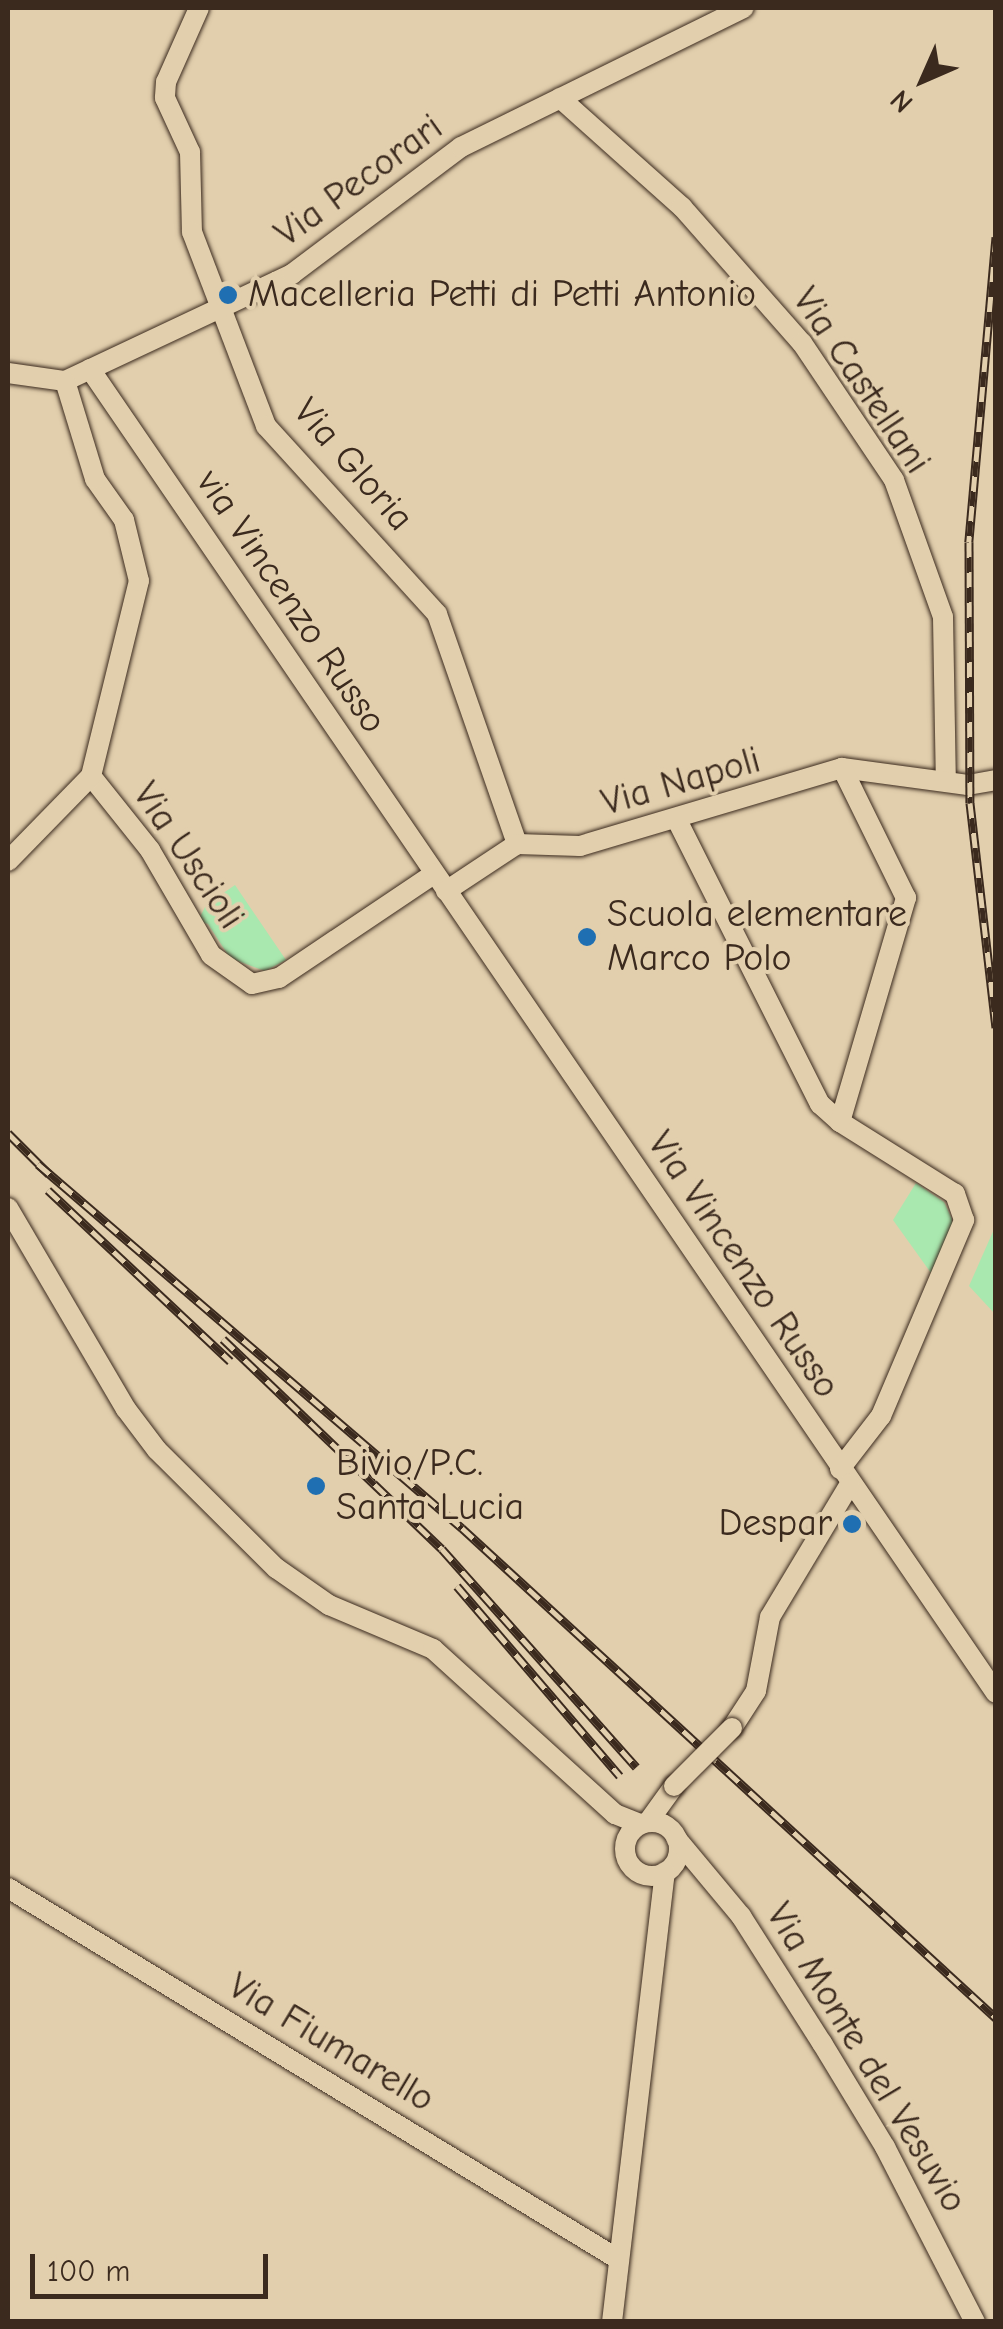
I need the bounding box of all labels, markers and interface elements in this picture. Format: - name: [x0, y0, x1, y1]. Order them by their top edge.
- north arrow: [873, 30, 973, 130]
- text: N: [884, 83, 920, 119]
- street label: Via Pecorari: [266, 105, 452, 257]
- place label: Macelleria Petti di Petti Antonio: [248, 272, 756, 318]
- street label: Via Castellani: [782, 279, 940, 483]
- marker: Macelleria Petti di Petti Antonio: [217, 284, 239, 306]
- street label: Via Gloria: [283, 390, 423, 540]
- street label: via Vincenzo Russo: [186, 462, 396, 742]
- street label: Via Napoli: [596, 738, 766, 826]
- street label: Via Uscioli: [122, 774, 254, 938]
- place label: Scuola elementare Marco Polo: [607, 892, 907, 982]
- marker: Scuola elementare Marco Polo: [576, 926, 598, 948]
- street label: Via Vincenzo Russo: [637, 1123, 849, 1407]
- place label: Bivio/P.C. Santa Lucia: [336, 1441, 524, 1530]
- marker: Bivio/P.C. Santa Lucia: [305, 1475, 327, 1497]
- place label: Despar: [718, 1501, 832, 1547]
- marker: Despar: [841, 1513, 863, 1535]
- street label: Via Monte del Vesuvio: [756, 1895, 976, 2221]
- street label: Via Fiumarello: [220, 1964, 442, 2122]
- scale bar: [35, 2234, 272, 2296]
- text: 100 m: [47, 2254, 130, 2289]

